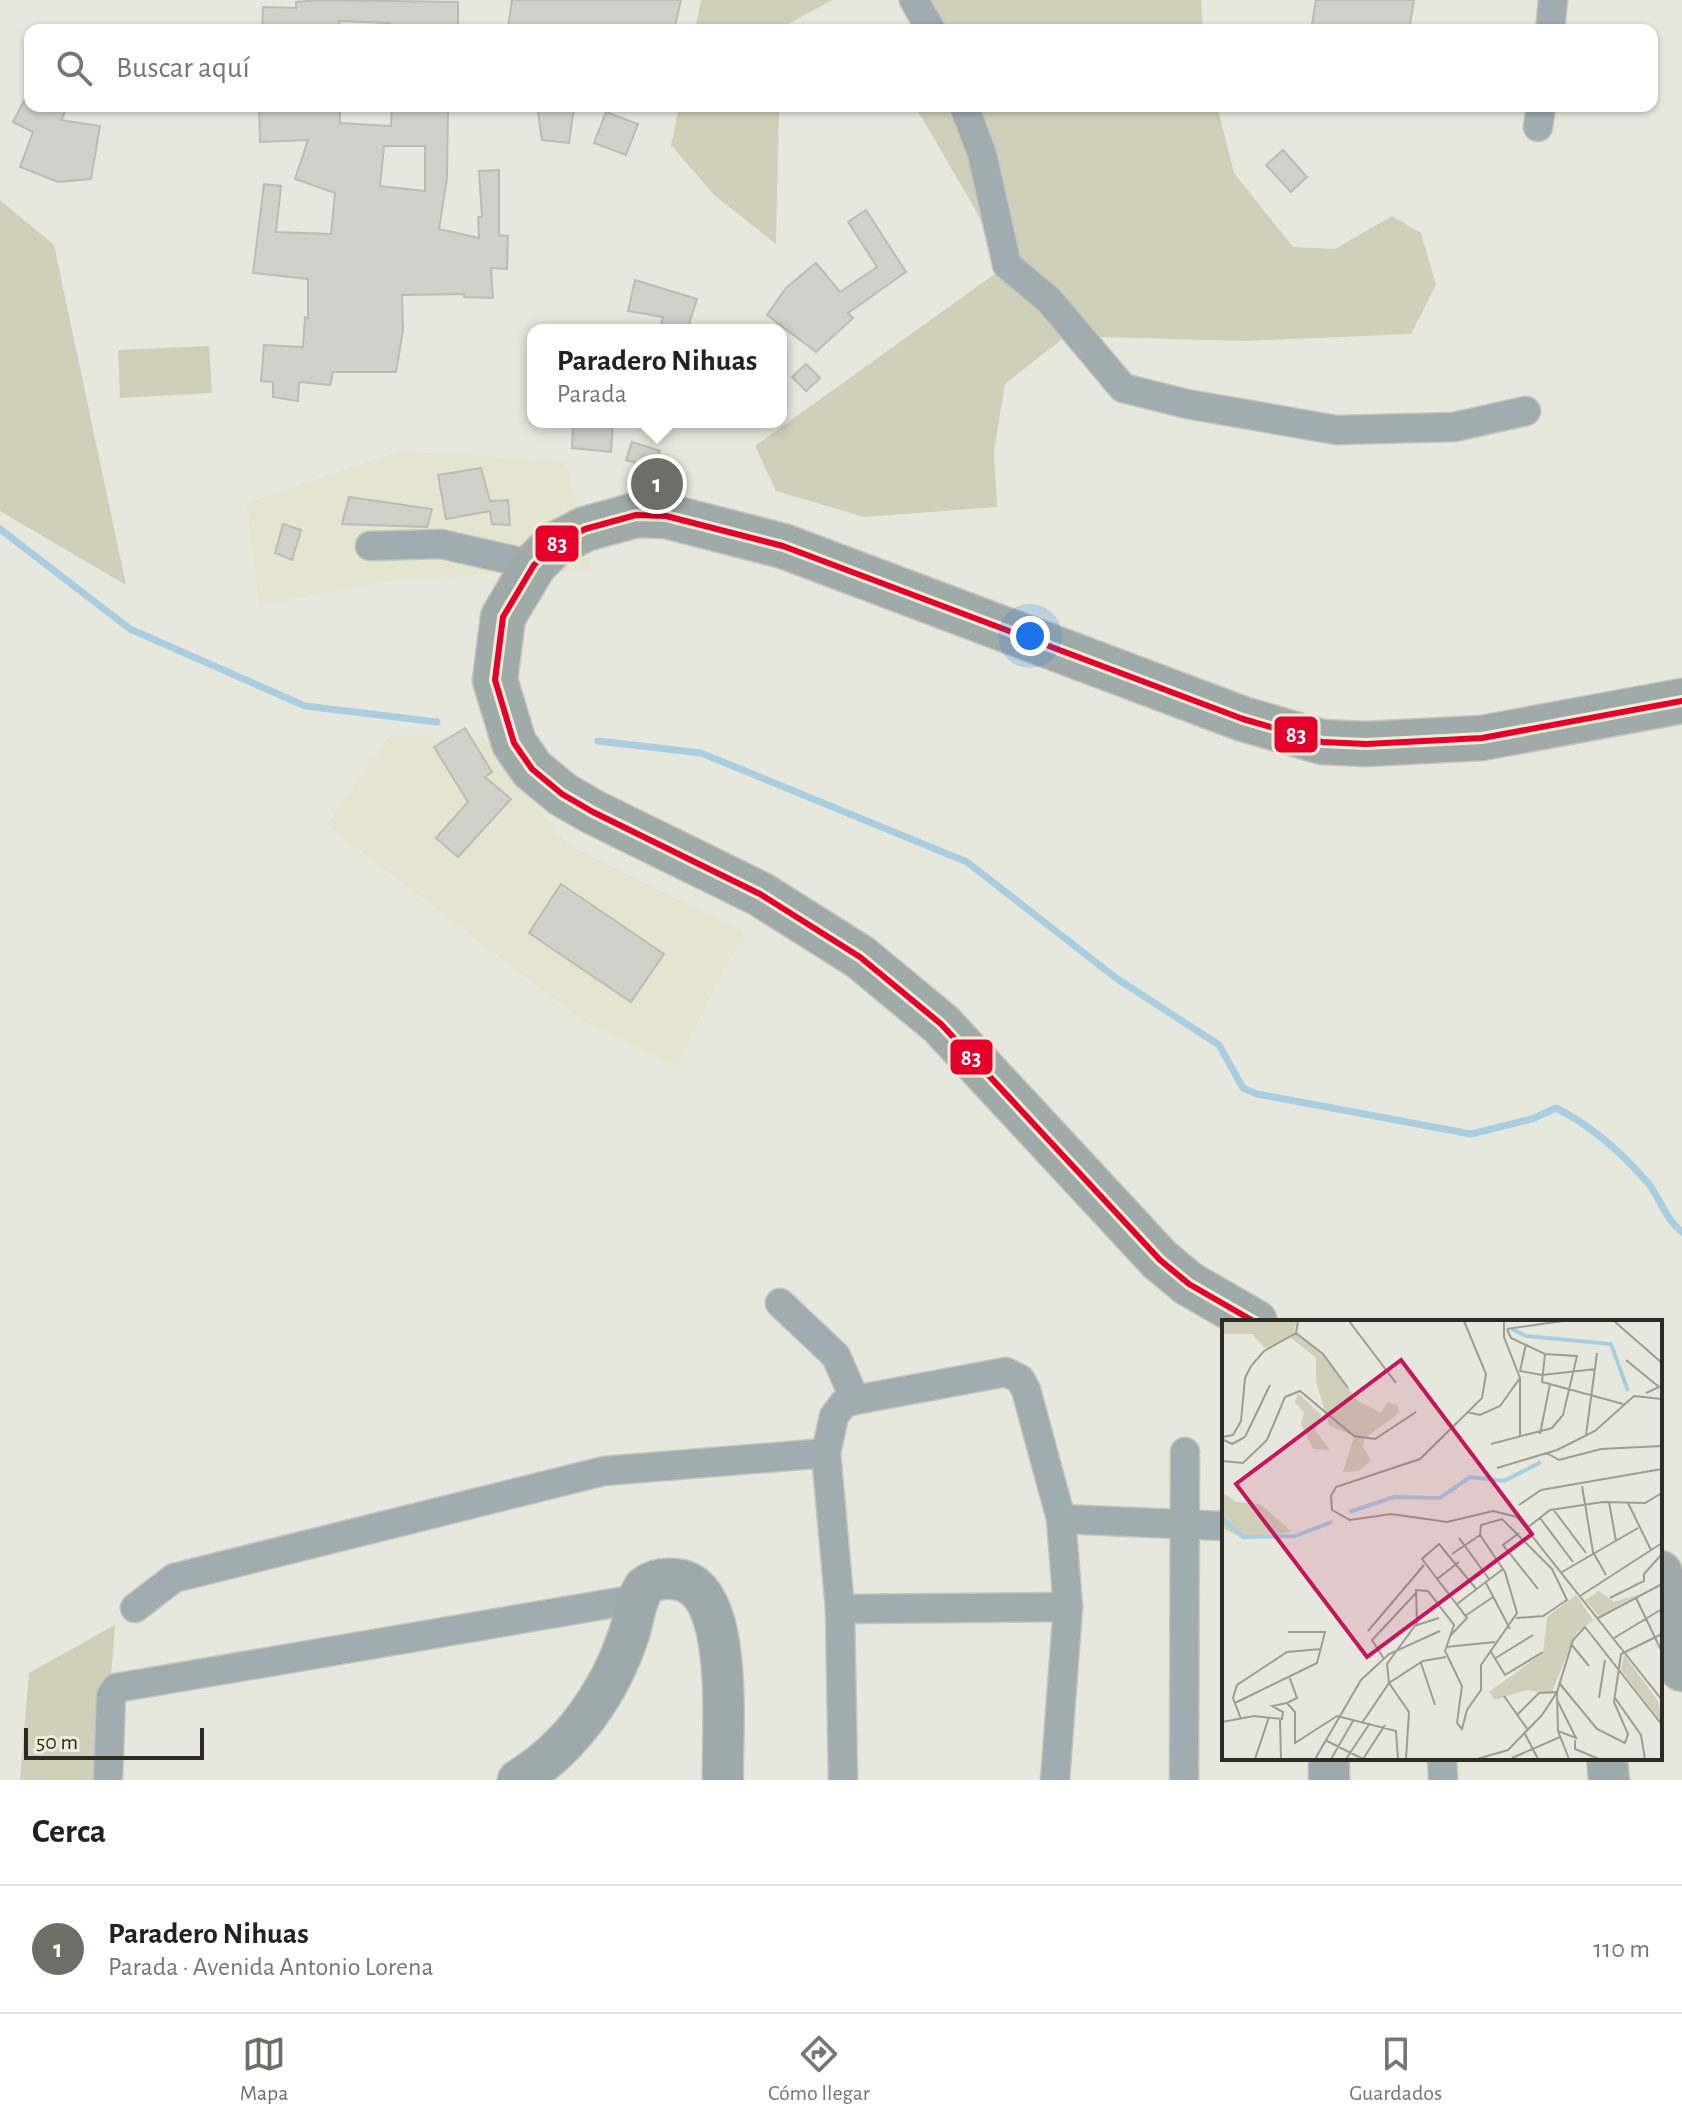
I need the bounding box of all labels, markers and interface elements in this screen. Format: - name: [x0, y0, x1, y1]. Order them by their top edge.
- search box: [24, 24, 1658, 112]
- icon: search: [52, 46, 96, 90]
- text: Buscar aquí: [116, 53, 250, 83]
- popup: [527, 324, 787, 428]
- text: Paradero Nihuas: [557, 346, 757, 376]
- text: Parada: [557, 381, 627, 407]
- pin: 1: [631, 454, 683, 514]
- line badge: 83: [534, 524, 580, 563]
- text: 83: [547, 533, 567, 555]
- your location: [1010, 616, 1050, 656]
- line badge: 83: [1273, 715, 1319, 754]
- text: 83: [1286, 724, 1306, 746]
- line badge: 83: [949, 1038, 994, 1076]
- text: 83: [961, 1047, 981, 1069]
- inset map: [1222, 1320, 1662, 1760]
- scale bar: [24, 1724, 204, 1760]
- text: 50 m: [36, 1731, 78, 1753]
- text: Cerca: [32, 1815, 106, 1849]
- text: Paradero Nihuas: [108, 1919, 309, 1949]
- text: 1: [53, 1936, 63, 1962]
- text: 110 m: [1593, 1936, 1650, 1962]
- text: Parada · Avenida Antonio Lorena: [108, 1954, 434, 1980]
- tab: Mapa: [240, 2032, 288, 2106]
- tab: Cómo llegar: [768, 2032, 870, 2106]
- tab: Guardados: [1349, 2032, 1442, 2106]

